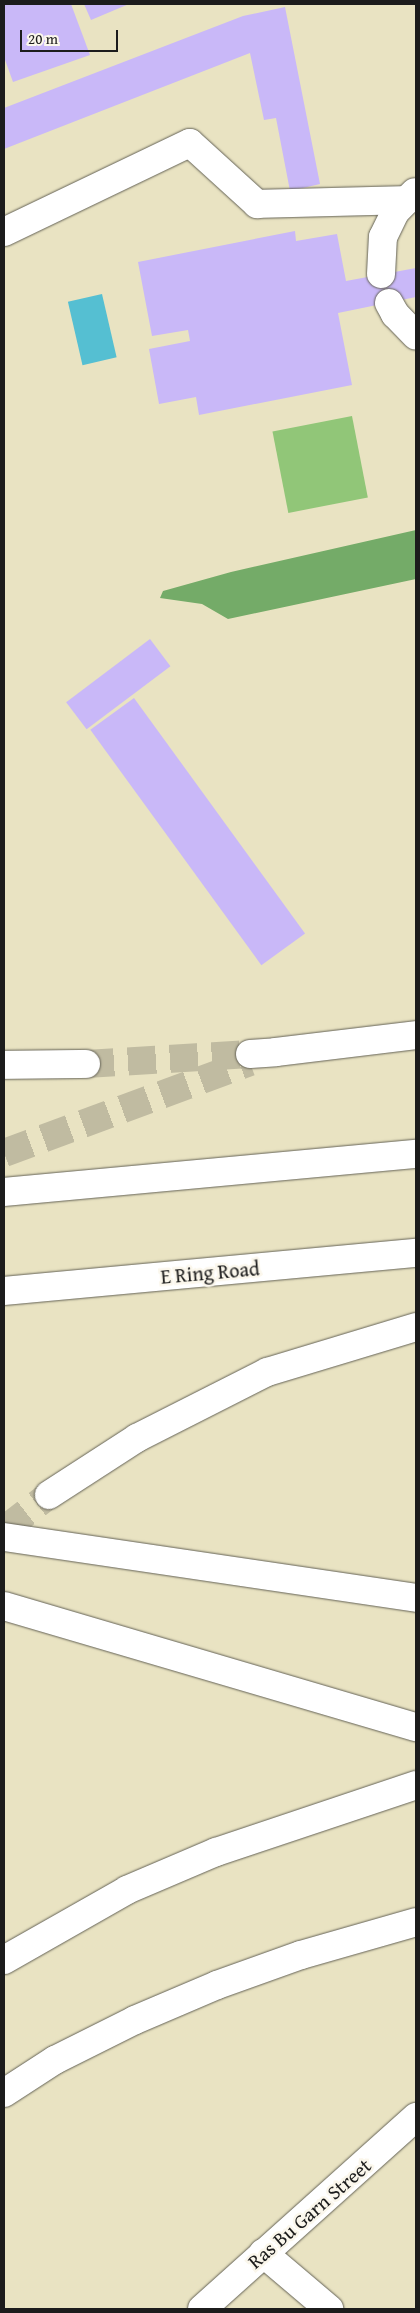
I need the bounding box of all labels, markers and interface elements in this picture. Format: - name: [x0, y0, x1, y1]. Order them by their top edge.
- scale bar: [22, 20, 120, 52]
- text: 20 m: [28, 28, 58, 49]
- street label: E Ring Road: [160, 1256, 260, 1288]
- street label: Ras Bu Garn Street: [242, 2153, 376, 2273]

